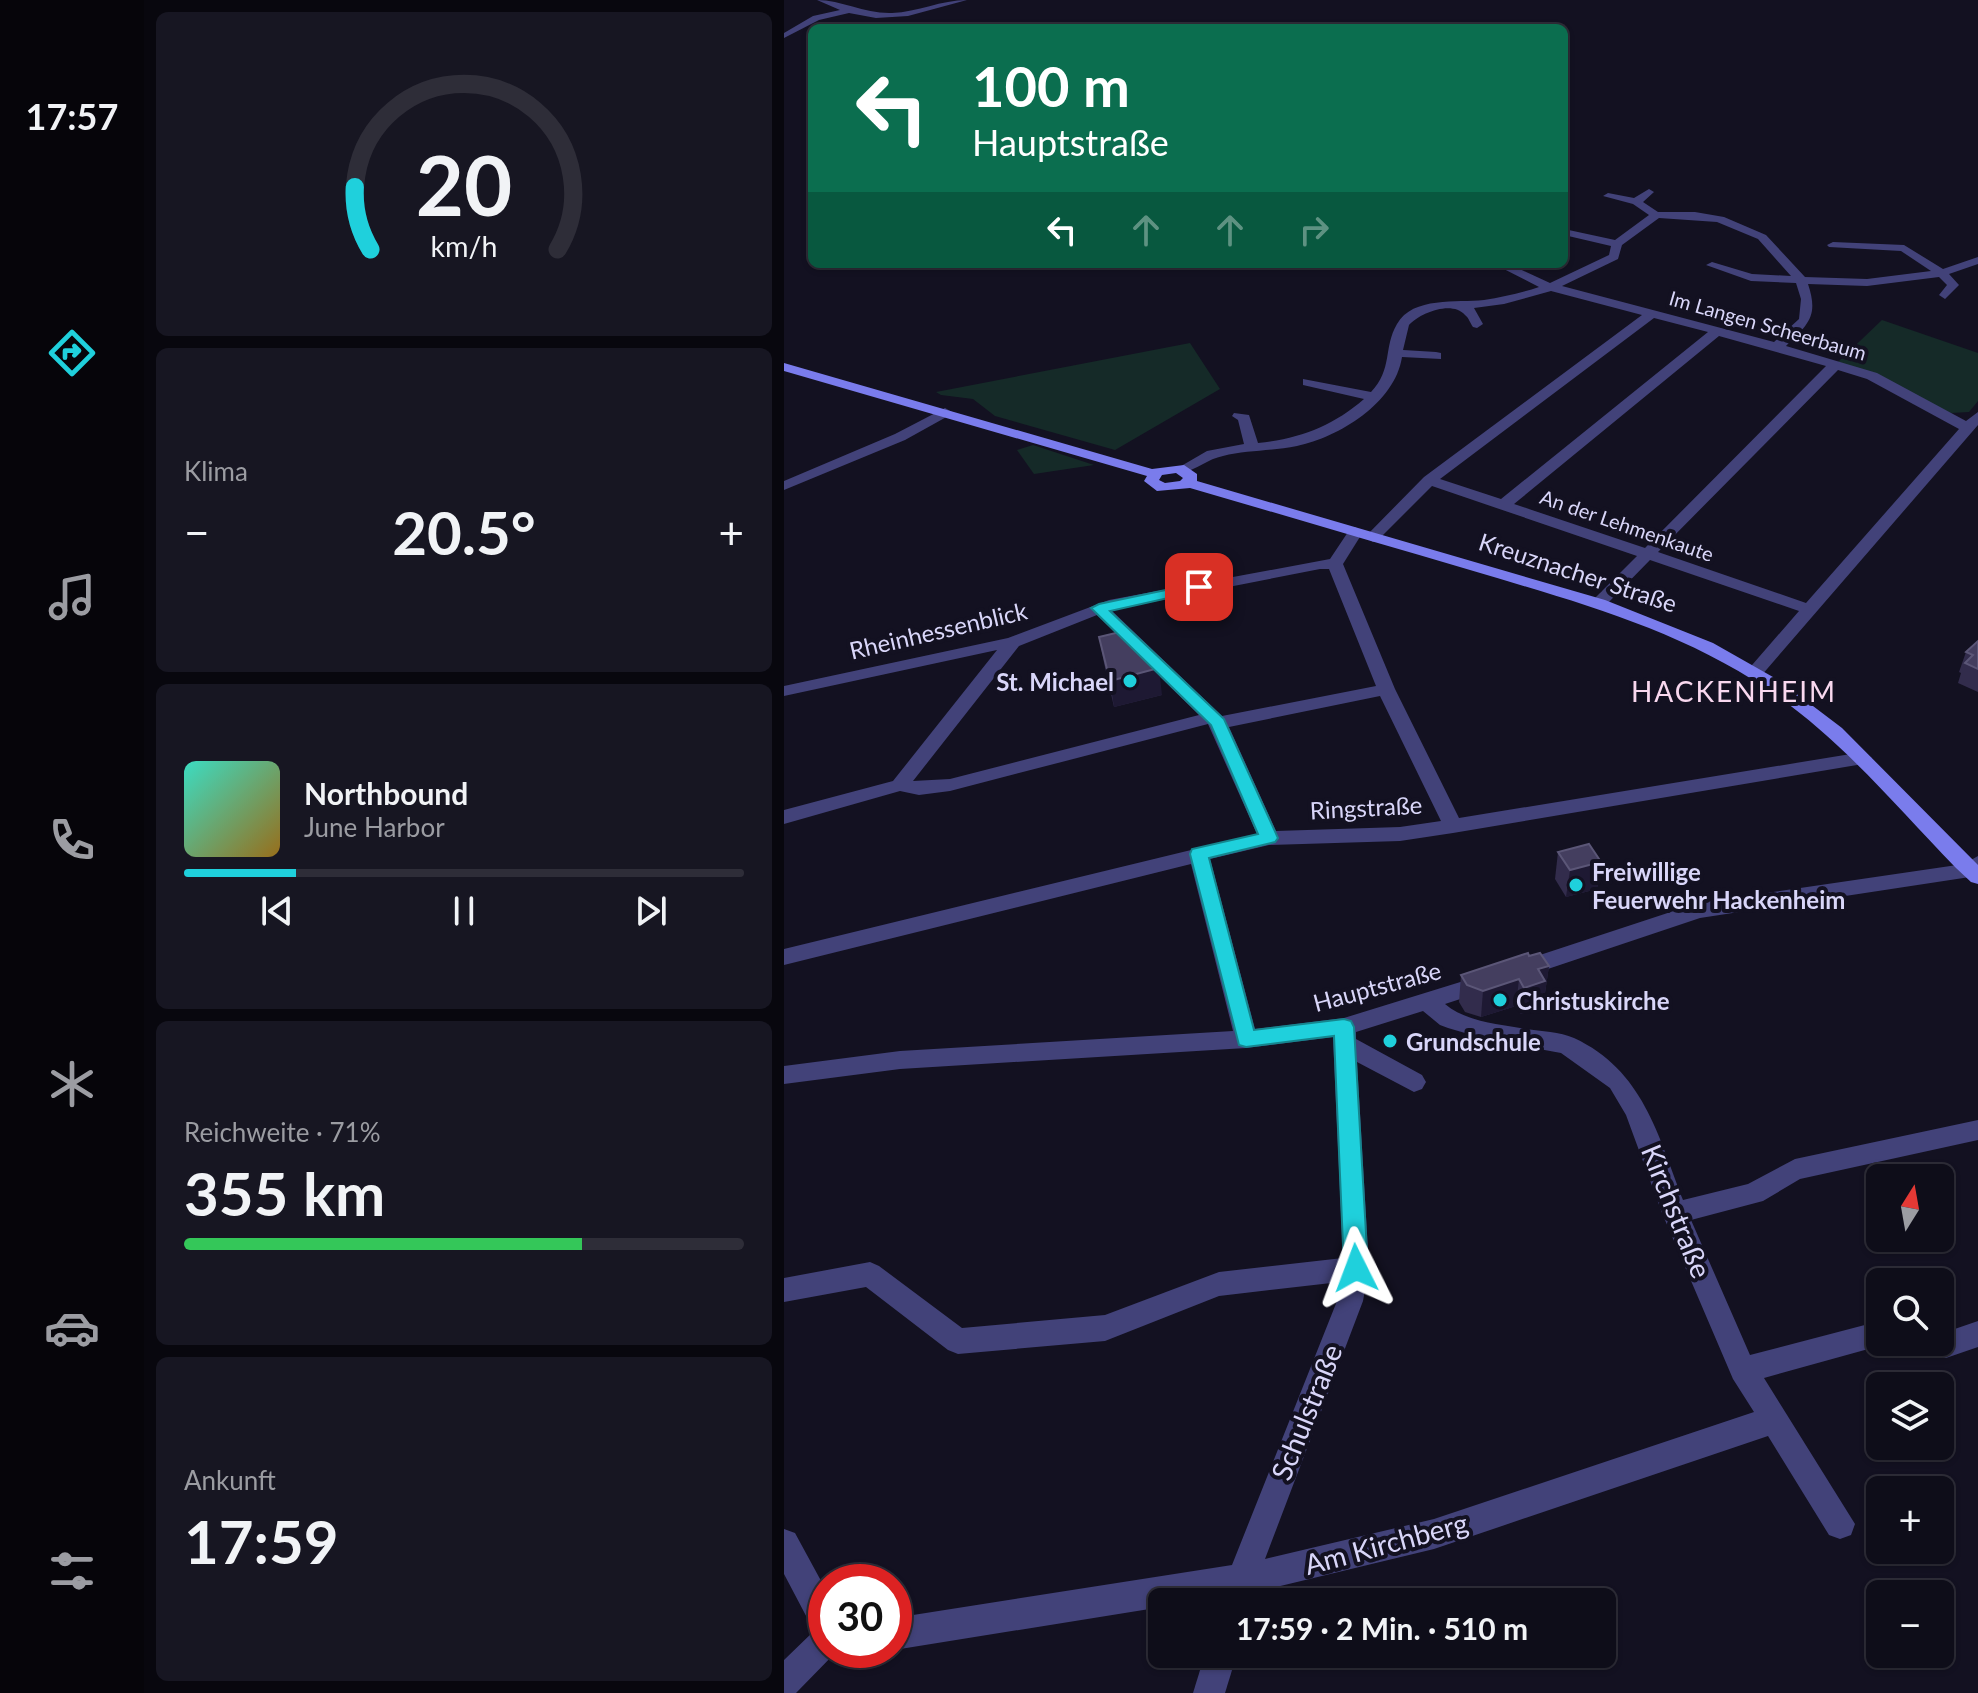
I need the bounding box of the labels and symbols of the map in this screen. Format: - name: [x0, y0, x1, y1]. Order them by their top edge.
- street label: Im Langen Scheerbaum: [1667, 285, 1869, 365]
- street label: An der Lehmenkaute: [1537, 484, 1717, 566]
- street label: Kreuznacher Straße: [1475, 526, 1681, 618]
- pin: [1165, 553, 1233, 621]
- street label: Rheinhessenblick: [846, 595, 1030, 665]
- place label: St. Michael: [996, 667, 1114, 696]
- marker: St. Michael: [1121, 672, 1139, 690]
- district label: HACKENHEIM: [1631, 674, 1837, 708]
- street label: Ringstraße: [1309, 790, 1423, 824]
- place label: Freiwillige Feuerwehr Hackenheim: [1592, 857, 1845, 914]
- marker: Freiwillige Feuerwehr Hackenheim: [1567, 876, 1585, 894]
- street label: Hauptstraße: [1310, 955, 1444, 1017]
- place label: Christuskirche: [1516, 986, 1670, 1015]
- marker: Christuskirche: [1491, 991, 1509, 1009]
- place label: Grundschule: [1406, 1027, 1541, 1056]
- marker: Grundschule: [1381, 1032, 1399, 1050]
- street label: Kirchstraße: [1635, 1139, 1719, 1283]
- north arrow: [1866, 1164, 1954, 1252]
- position arrow: [1314, 1226, 1398, 1310]
- street label: Schulstraße: [1263, 1339, 1349, 1485]
- street label: Am Kirchberg: [1301, 1505, 1471, 1581]
- speed limit sign: 30: [808, 1564, 912, 1668]

